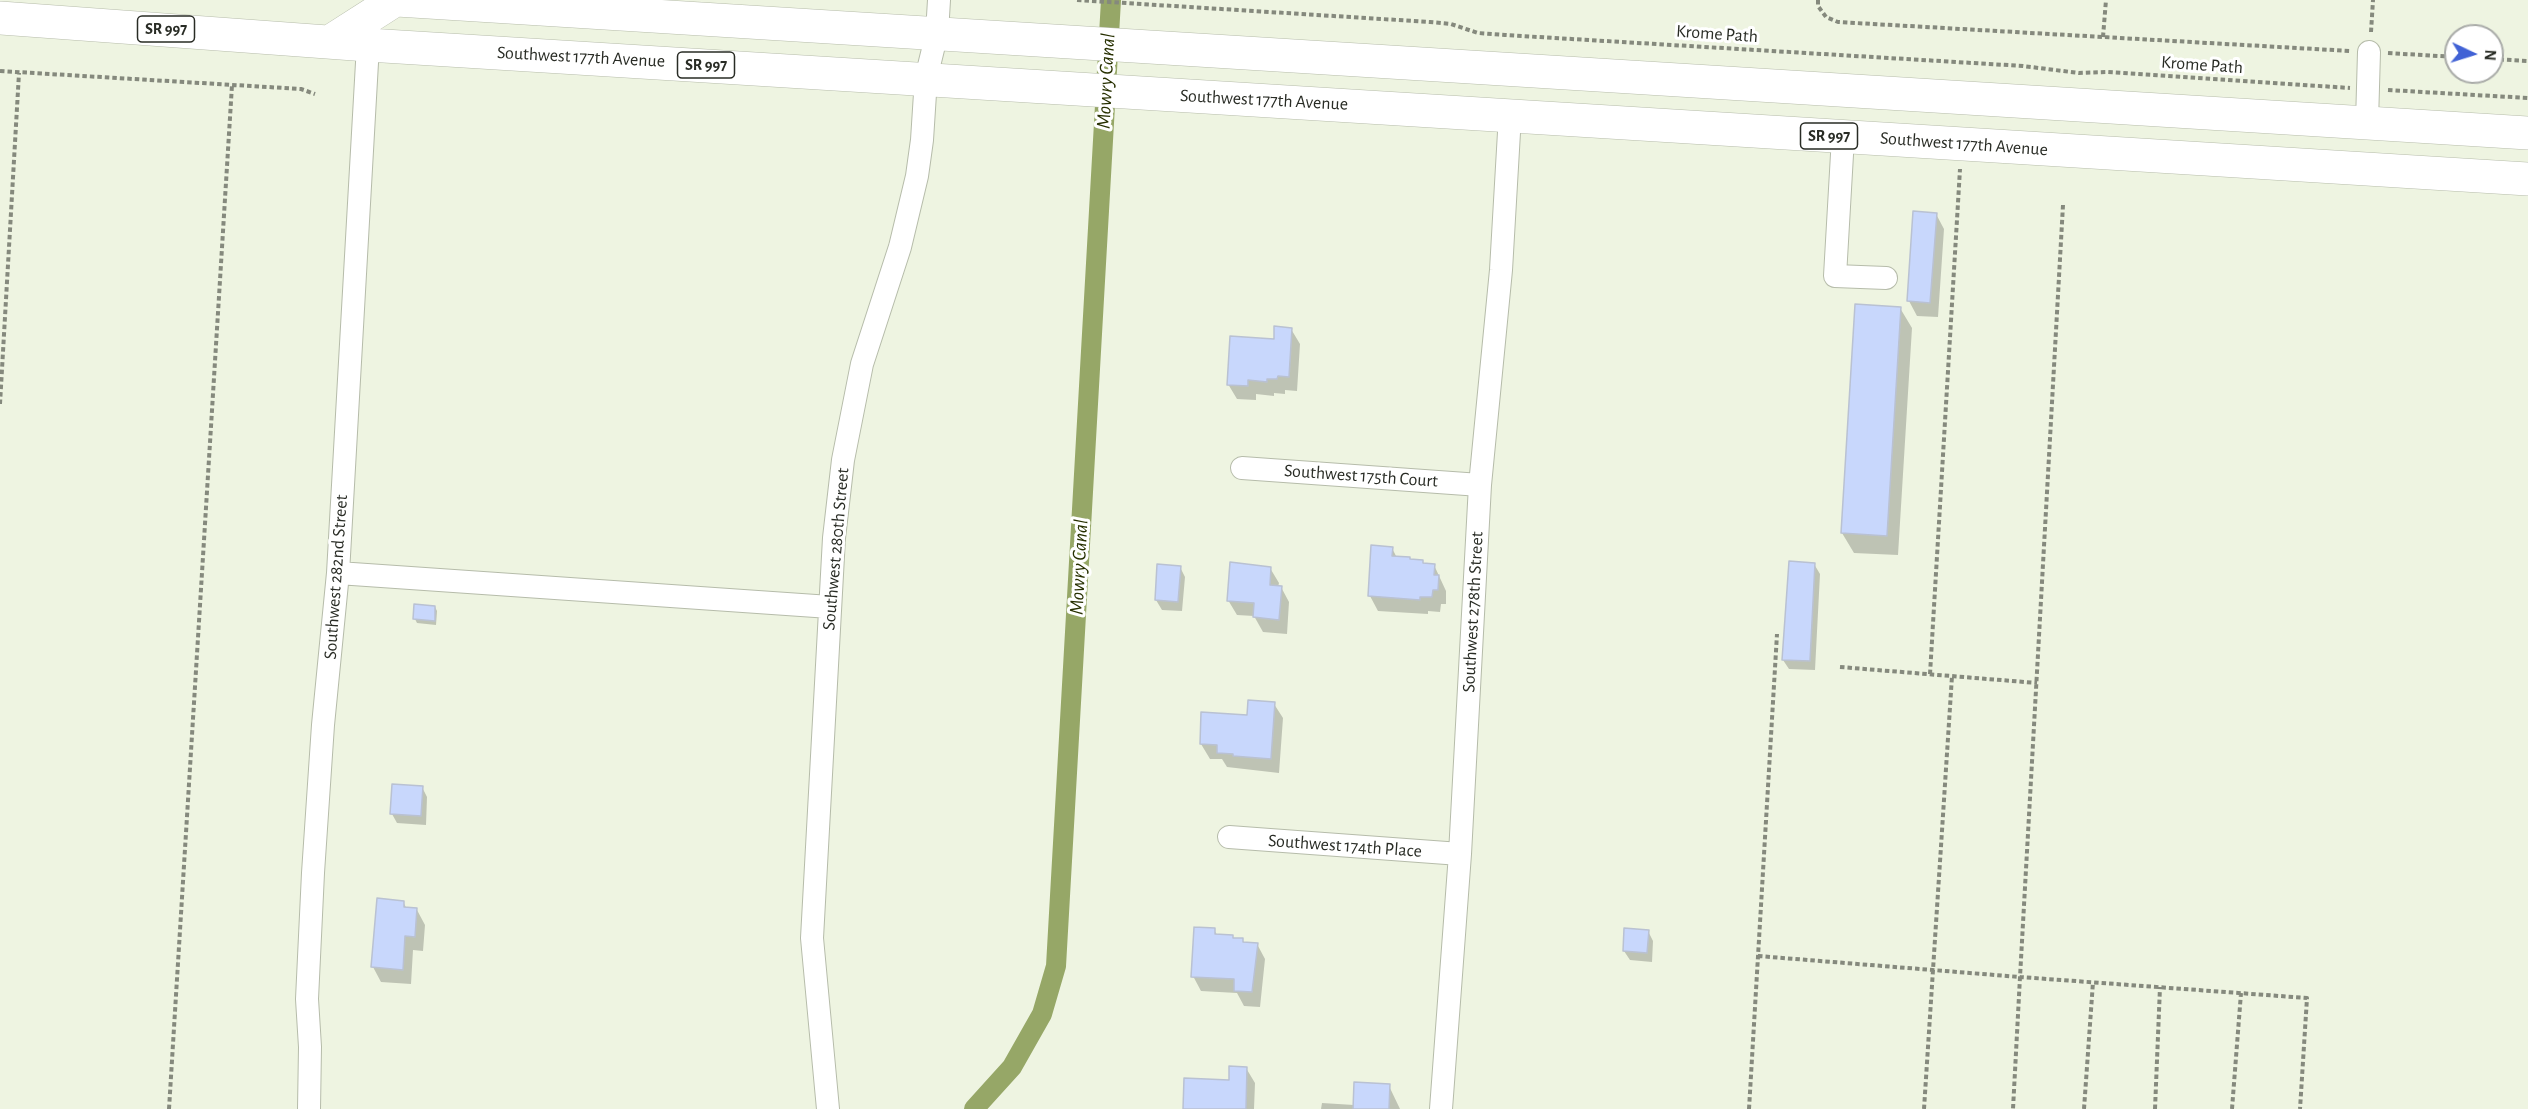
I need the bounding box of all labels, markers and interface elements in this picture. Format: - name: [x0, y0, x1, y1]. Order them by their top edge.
- road number: SR 997: [138, 16, 195, 42]
- street label: Krome Path: [1675, 20, 1759, 48]
- north arrow: [2444, 24, 2504, 84]
- water label: Mowry Canal: [1092, 33, 1120, 129]
- street label: Southwest 177th Avenue: [496, 42, 666, 72]
- text: N: [2482, 49, 2498, 61]
- street label: Krome Path: [2160, 51, 2244, 79]
- road number: SR 997: [678, 52, 734, 78]
- street label: Southwest 177th Avenue: [1179, 85, 1349, 115]
- road number: SR 997: [1800, 123, 1858, 149]
- street label: Southwest 177th Avenue: [1879, 127, 2049, 161]
- street label: Southwest 175th Court: [1283, 460, 1439, 492]
- street label: Southwest 280th Street: [818, 467, 854, 631]
- street label: Southwest 282nd Street: [319, 494, 353, 660]
- water label: Mowry Canal: [1065, 519, 1093, 615]
- street label: Southwest 278th Street: [1458, 531, 1488, 693]
- street label: Southwest 174th Place: [1267, 830, 1423, 862]

